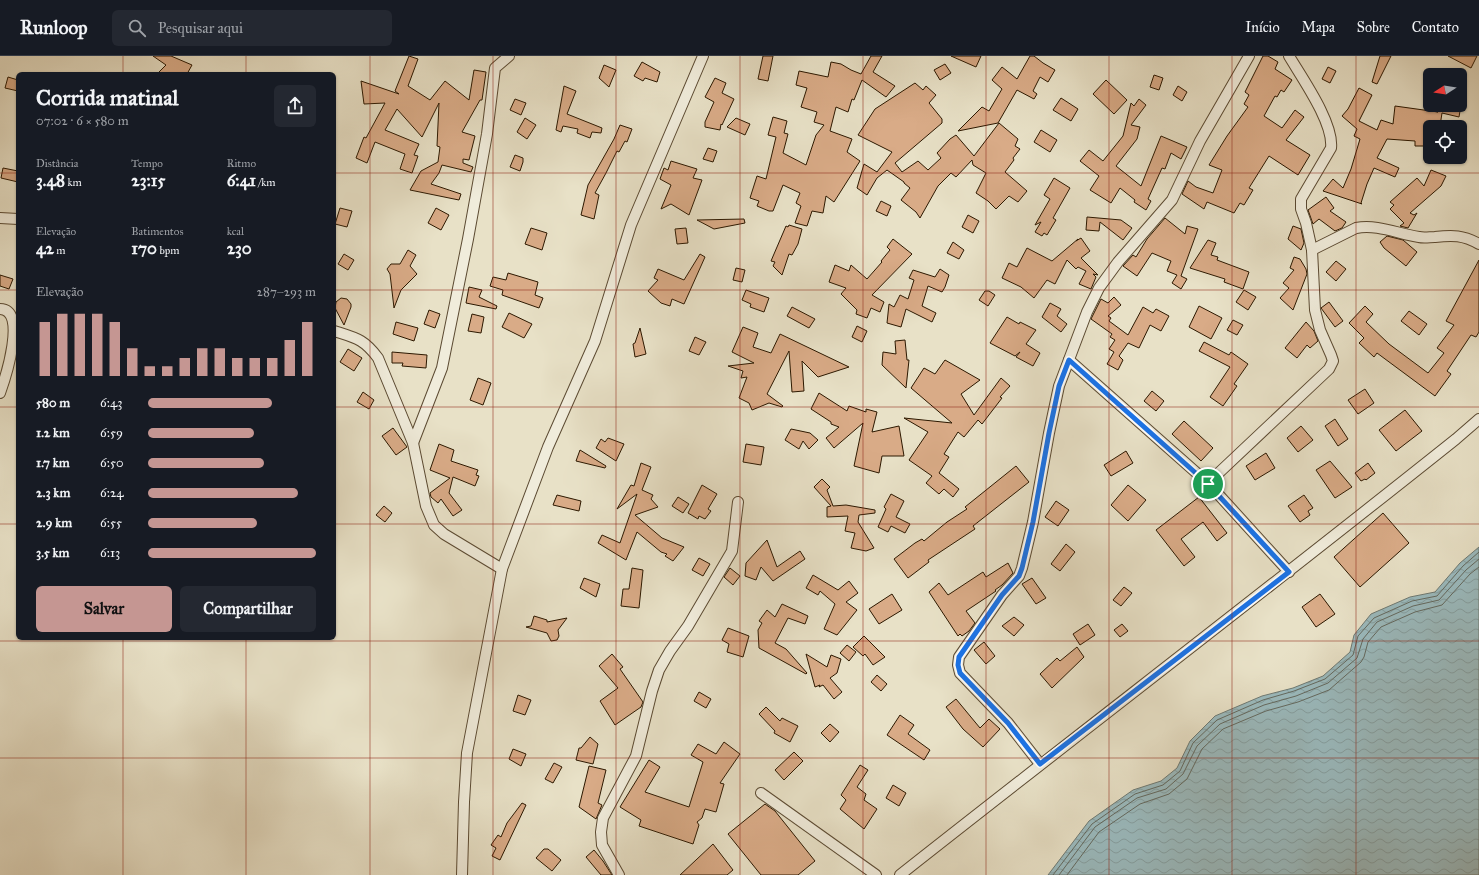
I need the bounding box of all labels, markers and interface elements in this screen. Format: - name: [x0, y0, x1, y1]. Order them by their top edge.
- search box: [112, 10, 392, 46]
- text: Runloop: [20, 16, 88, 39]
- icon: search: [126, 17, 148, 39]
- text: Pesquisar aqui: [158, 19, 243, 37]
- text: Início: [1245, 19, 1280, 36]
- text: Mapa: [1302, 19, 1335, 36]
- text: Sobre: [1357, 19, 1390, 36]
- text: Contato: [1412, 19, 1459, 36]
- north arrow: [1423, 68, 1467, 112]
- map controls: [1423, 68, 1467, 164]
- text: Corrida matinal: [36, 84, 178, 111]
- button: share: [274, 85, 316, 127]
- text: 07:02 · 6 × 580 m: [36, 113, 129, 129]
- button: locate: [1423, 120, 1467, 164]
- text: Distância: [36, 157, 79, 170]
- text: Tempo: [131, 157, 163, 170]
- text: Ritmo: [227, 157, 256, 170]
- text: 3.48: [36, 170, 65, 191]
- text: 23:15: [131, 170, 165, 191]
- text: 6:41: [227, 170, 256, 191]
- text: km: [65, 176, 82, 189]
- text: /km: [256, 176, 276, 189]
- text: Elevação: [36, 225, 76, 238]
- text: Batimentos: [131, 225, 183, 238]
- text: kcal: [227, 225, 244, 238]
- text: 42: [36, 238, 54, 259]
- text: 170: [131, 238, 157, 259]
- text: 230: [227, 238, 252, 259]
- text: m: [54, 244, 65, 257]
- text: bpm: [157, 244, 179, 257]
- text: Elevação: [36, 284, 83, 300]
- text: 287–293 m: [257, 284, 316, 300]
- text: 580 m: [36, 395, 70, 411]
- text: 6:43: [100, 395, 122, 411]
- text: 1.2 km: [36, 425, 70, 441]
- text: 6:59: [100, 425, 123, 441]
- text: 1.7 km: [36, 455, 70, 471]
- text: 6:50: [100, 455, 124, 471]
- pin: [1191, 467, 1225, 501]
- icon: arrive: [1197, 473, 1219, 495]
- text: 2.3 km: [36, 485, 70, 501]
- text: 6:24: [100, 485, 124, 501]
- text: 2.9 km: [36, 515, 72, 531]
- text: 6:55: [100, 515, 122, 531]
- text: 3.5 km: [36, 545, 70, 561]
- text: 6:13: [100, 545, 120, 561]
- button: Salvar: [36, 586, 172, 632]
- button: Compartilhar: [180, 586, 316, 632]

